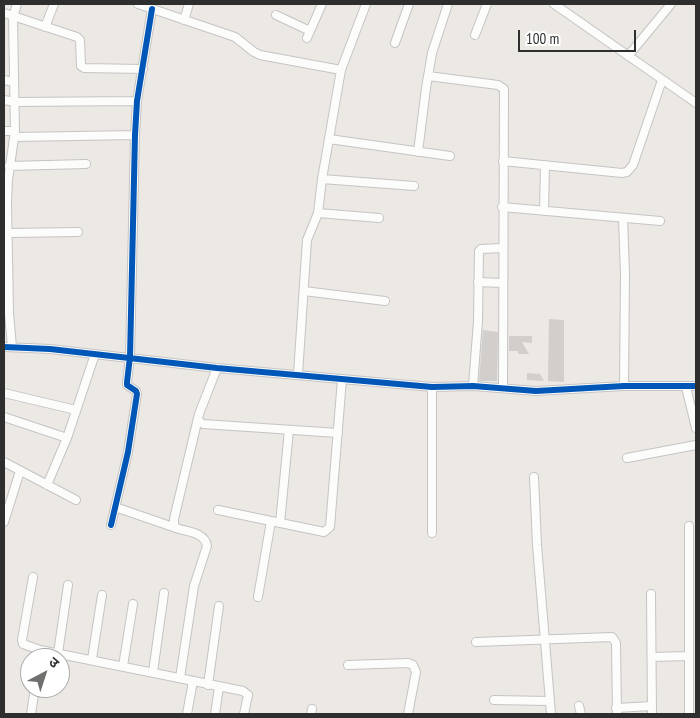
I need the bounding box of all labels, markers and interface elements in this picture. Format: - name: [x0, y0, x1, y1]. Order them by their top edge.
- scale bar: [520, 20, 638, 52]
- text: 100 m: [526, 29, 559, 48]
- north arrow: [20, 648, 70, 698]
- text: उ: [45, 653, 63, 672]

